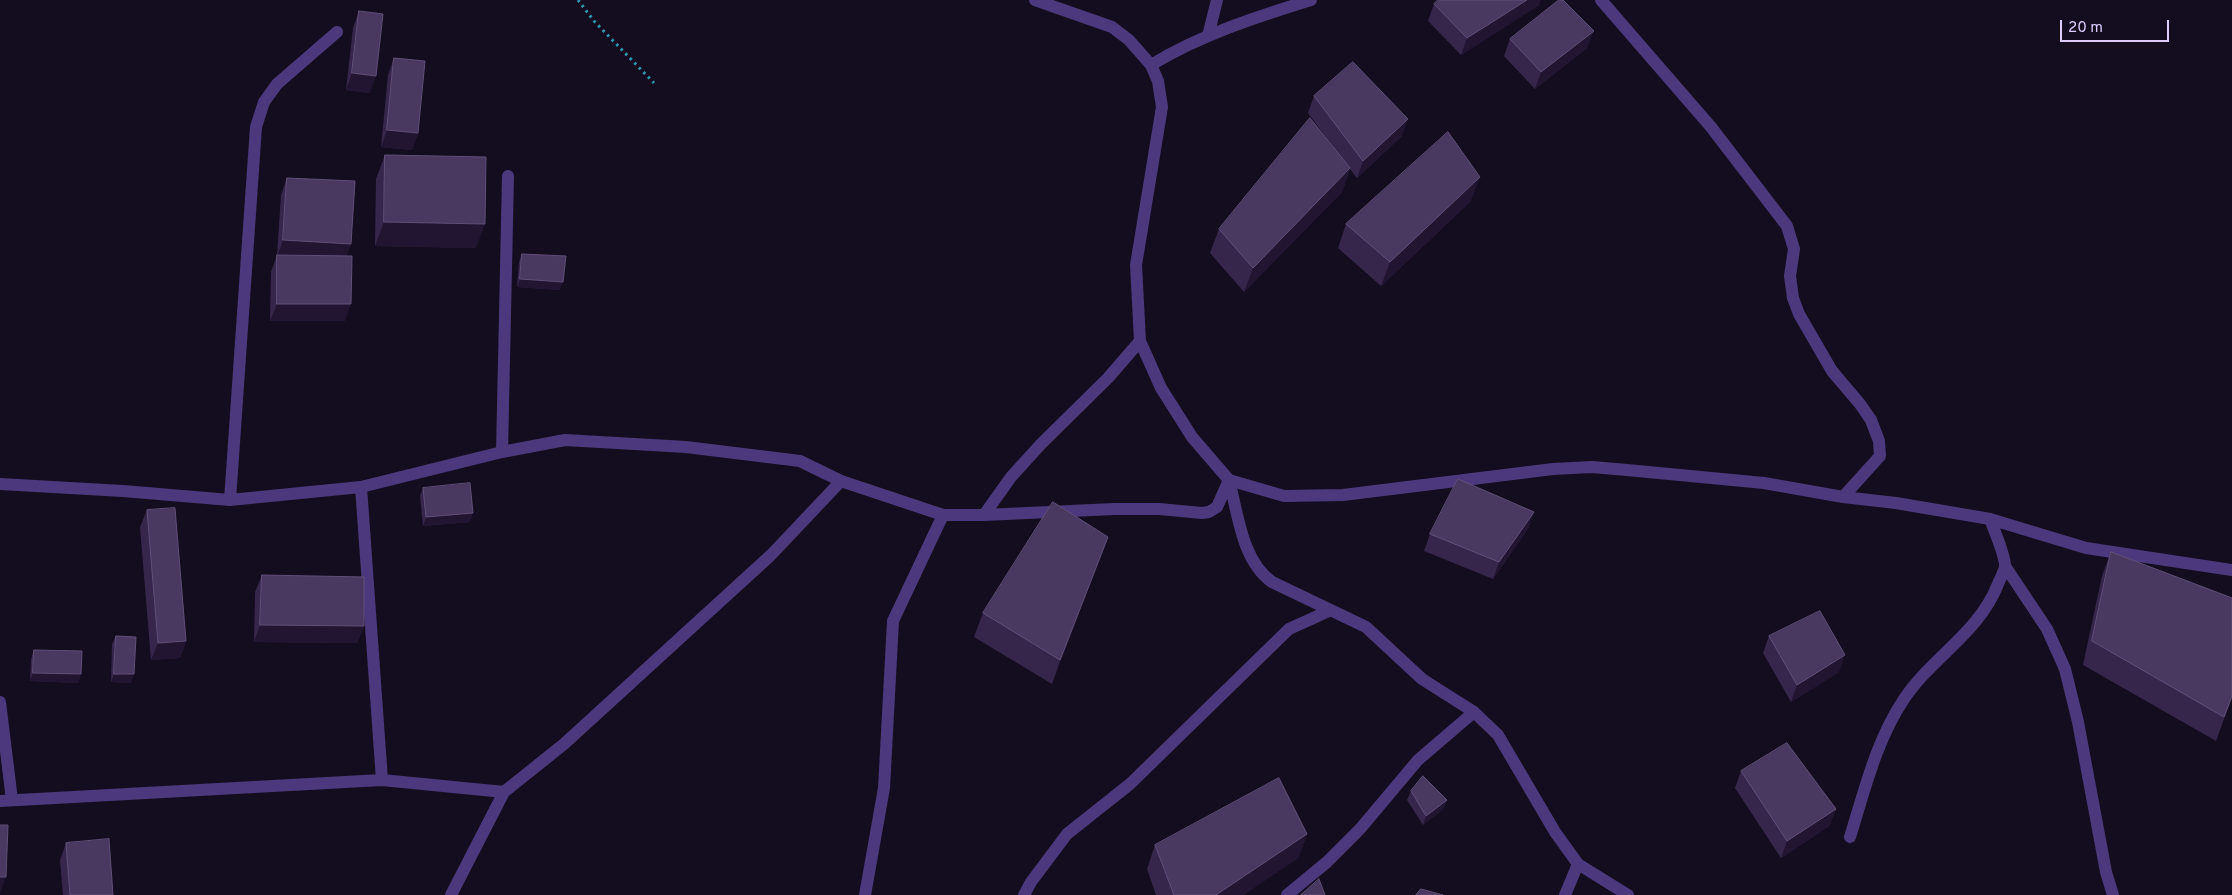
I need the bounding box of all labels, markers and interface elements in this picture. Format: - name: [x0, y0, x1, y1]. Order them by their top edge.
- scale bar: [2062, 10, 2171, 42]
- text: 20 m: [2068, 19, 2103, 38]

